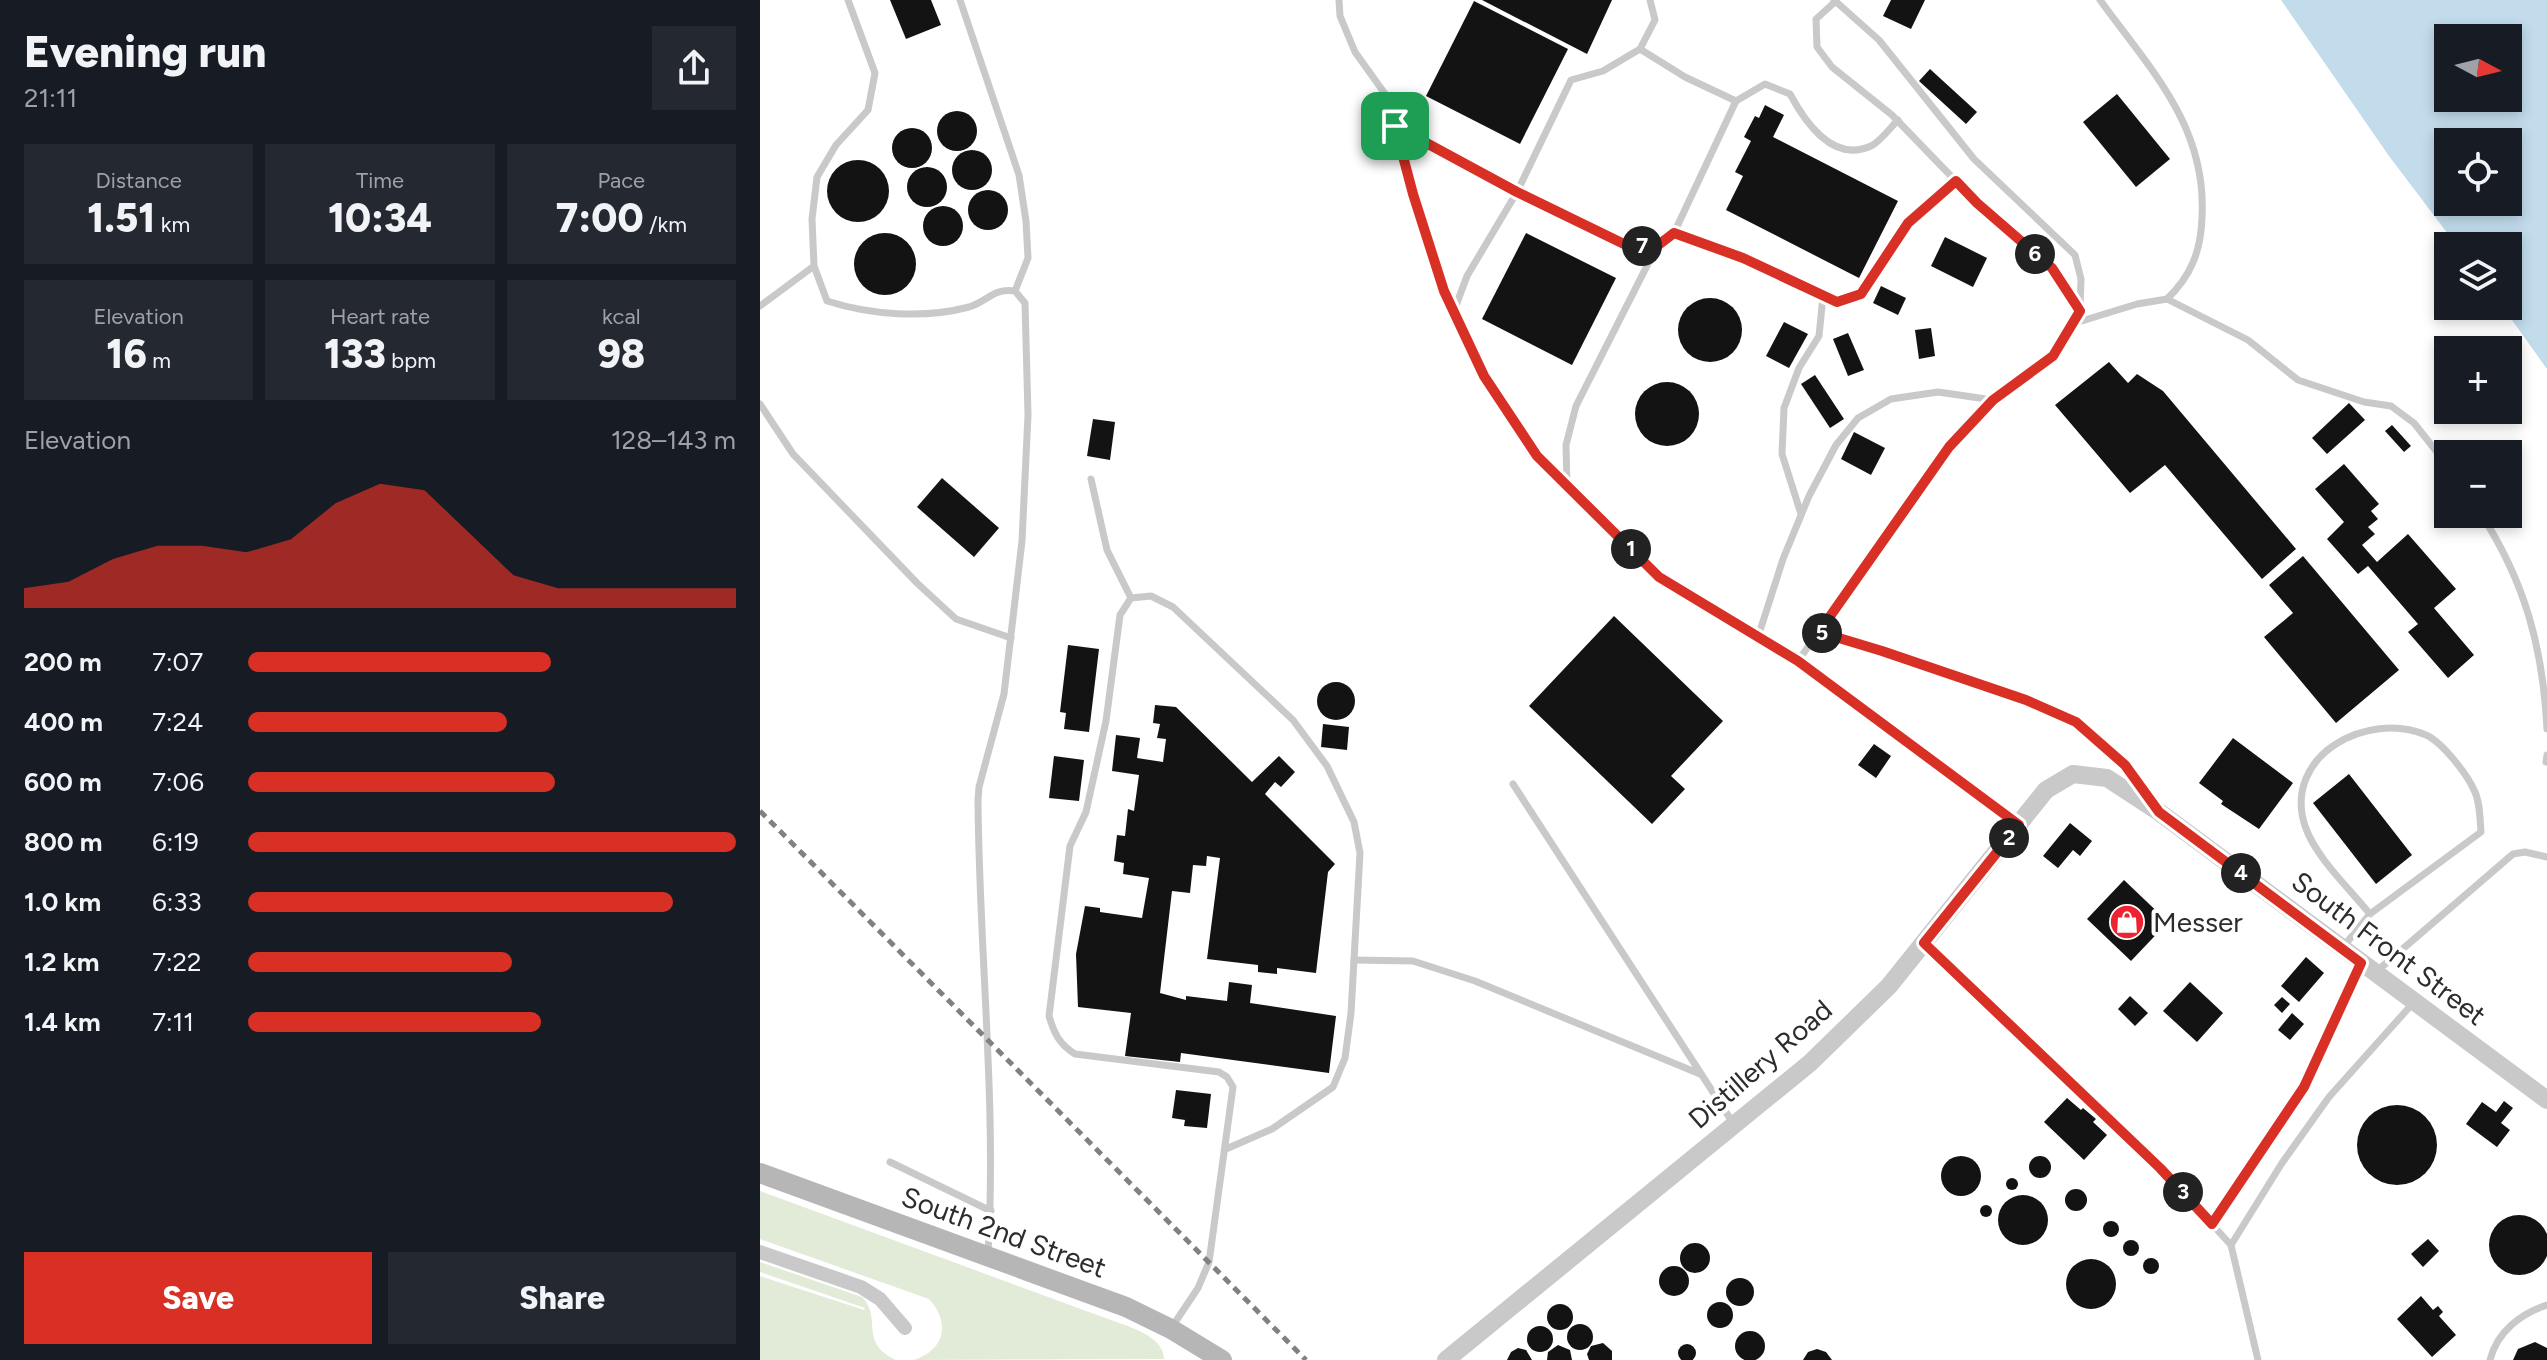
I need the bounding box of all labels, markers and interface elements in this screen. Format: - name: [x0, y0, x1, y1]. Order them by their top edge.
- north arrow: [2434, 24, 2522, 112]
- map controls: [2434, 24, 2522, 528]
- text: Evening run: [24, 25, 266, 78]
- button: share: [652, 26, 736, 110]
- text: 21:11: [24, 82, 77, 114]
- pin: [1361, 92, 1429, 160]
- icon: arrive: [1373, 104, 1417, 148]
- button: locate: [2434, 128, 2522, 216]
- text: Distance: [96, 167, 182, 194]
- text: Time: [356, 167, 404, 194]
- text: Pace: [597, 167, 645, 194]
- text: 1.51: [87, 194, 155, 242]
- text: 10:34: [328, 194, 432, 242]
- text: 7:00: [556, 194, 643, 242]
- text: km: [155, 211, 190, 238]
- text: /km: [643, 211, 687, 238]
- pin: 7: [1622, 226, 1662, 266]
- text: 7: [1636, 232, 1648, 259]
- button: layers: [2434, 232, 2522, 320]
- pin: 6: [2015, 234, 2055, 274]
- text: 6: [2029, 240, 2041, 267]
- text: Elevation: [93, 303, 184, 330]
- text: Heart rate: [330, 303, 430, 330]
- text: kcal: [602, 303, 641, 330]
- text: 16: [106, 330, 147, 378]
- text: 133: [324, 330, 386, 378]
- text: 98: [597, 330, 645, 378]
- button: +: [2434, 336, 2522, 424]
- text: m: [147, 347, 171, 374]
- text: bpm: [386, 347, 436, 374]
- text: Elevation: [24, 424, 131, 456]
- text: 128–143 m: [611, 424, 736, 456]
- button: −: [2434, 440, 2522, 528]
- pin: 1: [1611, 529, 1651, 569]
- text: 1: [1626, 535, 1636, 562]
- pin: 5: [1802, 613, 1842, 653]
- text: 5: [1816, 619, 1828, 646]
- text: 200 m: [24, 646, 102, 678]
- text: 7:07: [152, 646, 203, 678]
- text: 400 m: [24, 706, 103, 738]
- text: 7:24: [152, 706, 203, 738]
- text: 600 m: [24, 766, 102, 798]
- text: 7:06: [152, 766, 204, 798]
- pin: 2: [1989, 818, 2029, 858]
- text: 2: [2003, 824, 2015, 851]
- text: 800 m: [24, 826, 102, 858]
- text: 6:19: [152, 826, 199, 858]
- pin: 4: [2221, 853, 2261, 893]
- text: 4: [2234, 859, 2248, 886]
- street label: South Front Street: [2285, 864, 2493, 1032]
- text: 1.0 km: [24, 886, 101, 918]
- text: 6:33: [152, 886, 202, 918]
- shop icon: Messer: [2108, 903, 2146, 941]
- place label: Messer: [2153, 905, 2243, 939]
- text: 1.2 km: [24, 946, 99, 978]
- text: 7:22: [152, 946, 202, 978]
- street label: Distillery Road: [1681, 992, 1839, 1136]
- text: 1.4 km: [24, 1006, 101, 1038]
- text: 7:11: [152, 1006, 194, 1038]
- pin: 3: [2163, 1172, 2203, 1212]
- text: 3: [2177, 1178, 2189, 1205]
- street label: South 2nd Street: [897, 1179, 1111, 1285]
- button: Save: [24, 1252, 372, 1344]
- button: Share: [388, 1252, 736, 1344]

